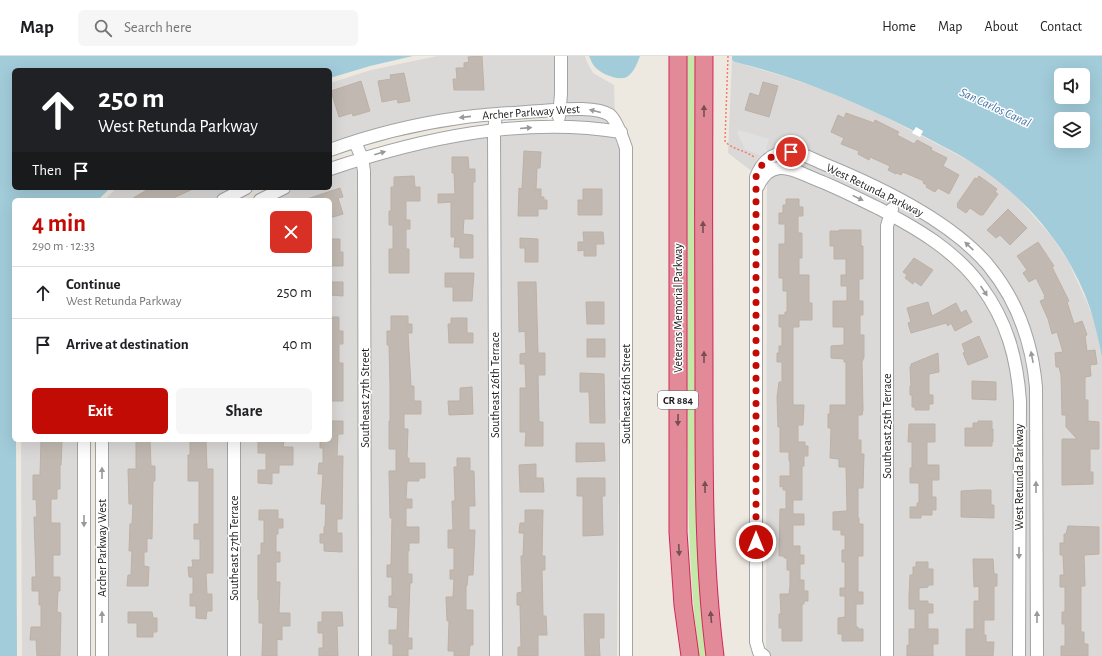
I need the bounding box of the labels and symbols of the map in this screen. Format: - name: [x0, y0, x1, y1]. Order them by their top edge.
- water label: San Carlos Canal: [957, 86, 1033, 130]
- street label: Archer Parkway West: [482, 103, 581, 122]
- one-way arrow: [700, 105, 707, 117]
- one-way arrow: [589, 107, 602, 113]
- one-way arrow: [459, 114, 471, 120]
- one-way arrow: [520, 125, 532, 132]
- pin: [774, 135, 808, 169]
- one-way arrow: [375, 150, 387, 156]
- street label: West Retunda Parkway: [824, 161, 926, 220]
- one-way arrow: [852, 195, 864, 201]
- one-way arrow: [700, 220, 706, 233]
- one-way arrow: [964, 241, 974, 251]
- street label: Veterans Memorial Parkway: [672, 243, 685, 373]
- one-way arrow: [980, 285, 988, 296]
- street label: Southeast 26th Terrace: [489, 332, 501, 438]
- street label: Southeast 26th Street: [620, 344, 632, 444]
- street label: Southeast 27th Street: [359, 348, 371, 448]
- one-way arrow: [701, 350, 707, 363]
- one-way arrow: [1029, 351, 1035, 363]
- street label: Southeast 25th Terrace: [881, 373, 893, 479]
- road number: CR 884: [658, 391, 698, 409]
- one-way arrow: [675, 414, 681, 427]
- street label: West Retunda Parkway: [1013, 424, 1026, 530]
- one-way arrow: [99, 466, 105, 479]
- one-way arrow: [701, 481, 708, 493]
- one-way arrow: [1033, 481, 1040, 493]
- street label: Southeast 27th Terrace: [228, 495, 240, 601]
- street label: Archer Parkway West: [96, 499, 109, 597]
- one-way arrow: [81, 515, 87, 528]
- position arrow: [735, 521, 777, 563]
- one-way arrow: [676, 544, 683, 556]
- one-way arrow: [1016, 547, 1022, 560]
- one-way arrow: [99, 610, 105, 623]
- one-way arrow: [1034, 610, 1040, 623]
- one-way arrow: [707, 611, 714, 623]

